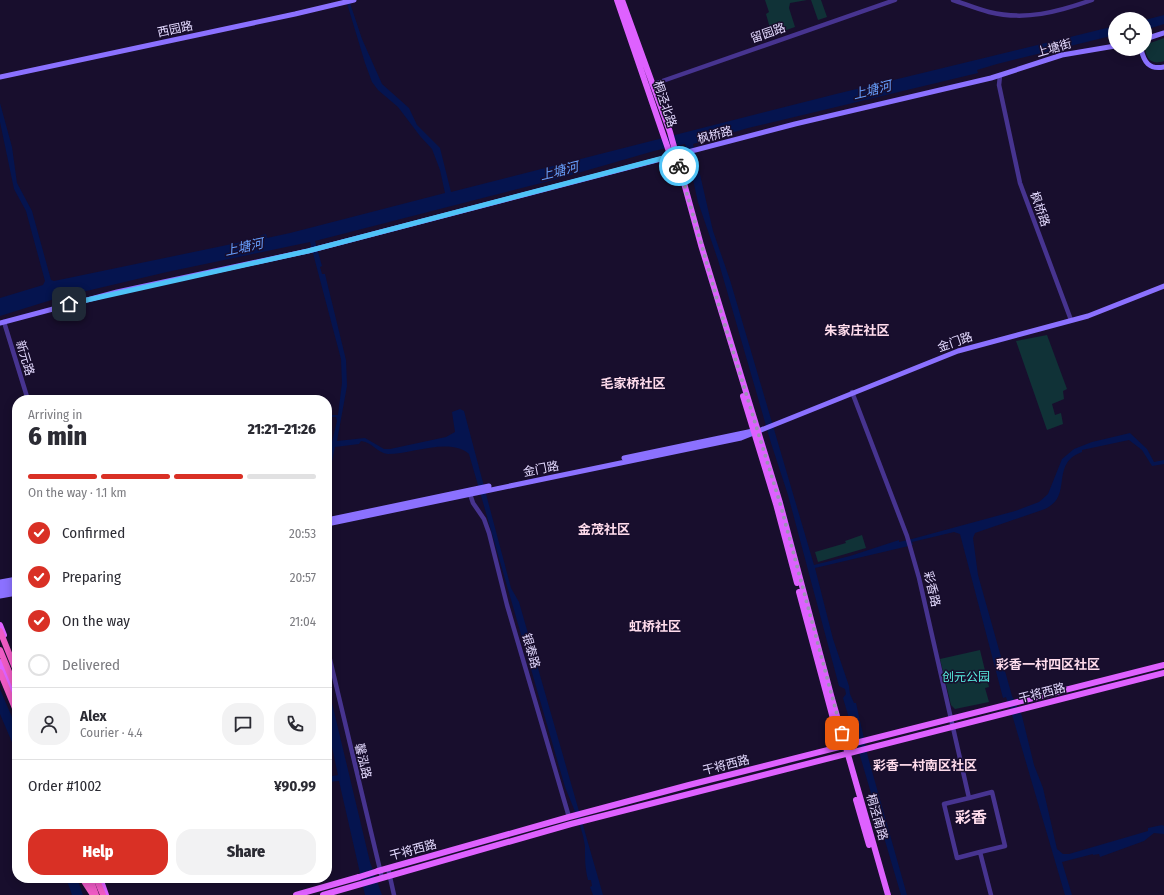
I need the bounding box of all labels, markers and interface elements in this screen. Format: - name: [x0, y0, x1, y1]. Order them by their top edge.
- map controls: [1108, 12, 1152, 56]
- button: locate: [1108, 12, 1152, 56]
- street label: 西园路: [156, 18, 194, 40]
- street label: 留园路: [749, 21, 787, 45]
- street label: 上塘街: [1035, 36, 1073, 60]
- water label: 上塘河: [851, 77, 896, 102]
- street label: 桐泾北路: [651, 79, 679, 129]
- street label: 枫桥路: [696, 124, 734, 146]
- courier: [659, 146, 699, 186]
- icon: bike: [668, 155, 690, 177]
- water label: 上塘河: [538, 158, 583, 183]
- street label: 枫桥路: [1028, 190, 1052, 228]
- water label: 上塘河: [223, 235, 268, 258]
- pin: [52, 287, 86, 321]
- icon: home: [58, 293, 80, 315]
- district label: 朱家庄社区: [824, 323, 890, 338]
- street label: 金门路: [936, 330, 974, 354]
- street label: 新元路: [13, 339, 37, 377]
- district label: 毛家桥社区: [600, 376, 666, 391]
- text: Arriving in: [28, 407, 82, 422]
- text: 21:21–21:26: [248, 420, 316, 438]
- text: 6 min: [28, 421, 87, 452]
- street label: 金门路: [522, 459, 560, 479]
- text: On the way · 1.1 km: [28, 485, 127, 500]
- icon: check: [28, 522, 50, 544]
- district label: 金茂社区: [578, 522, 630, 537]
- text: Confirmed: [62, 524, 125, 542]
- text: 20:53: [289, 526, 316, 541]
- icon: check: [28, 566, 50, 588]
- text: Preparing: [62, 568, 121, 586]
- text: 20:57: [290, 570, 316, 585]
- street label: 彩香路: [921, 570, 943, 608]
- icon: check: [28, 610, 50, 632]
- text: On the way: [62, 612, 130, 630]
- text: 21:04: [290, 614, 316, 629]
- district label: 虹桥社区: [629, 619, 681, 634]
- street label: 银泰路: [519, 632, 543, 670]
- text: Delivered: [62, 656, 120, 674]
- district label: 彩香一村四区社区: [996, 657, 1100, 672]
- park label: 创元公园: [942, 670, 990, 684]
- street label: 干将西路: [1017, 680, 1067, 706]
- button: person: [28, 703, 70, 745]
- button: chat: [222, 703, 264, 745]
- button: phone: [274, 703, 316, 745]
- text: Alex: [80, 707, 107, 725]
- pin: [825, 716, 859, 750]
- icon: bag: [831, 722, 853, 744]
- text: Courier · 4.4: [80, 725, 143, 740]
- street label: 馨泓路: [352, 742, 374, 780]
- street label: 干将西路: [701, 752, 751, 778]
- district label: 彩香一村南区社区: [873, 758, 977, 773]
- text: Order #1002: [28, 777, 101, 795]
- text: ¥90.99: [274, 777, 316, 795]
- street label: 桐泾南路: [864, 792, 890, 842]
- district label: 彩香: [955, 808, 987, 827]
- button: Help: [28, 829, 168, 875]
- button: Share: [176, 829, 316, 875]
- street label: 干将西路: [388, 837, 438, 863]

